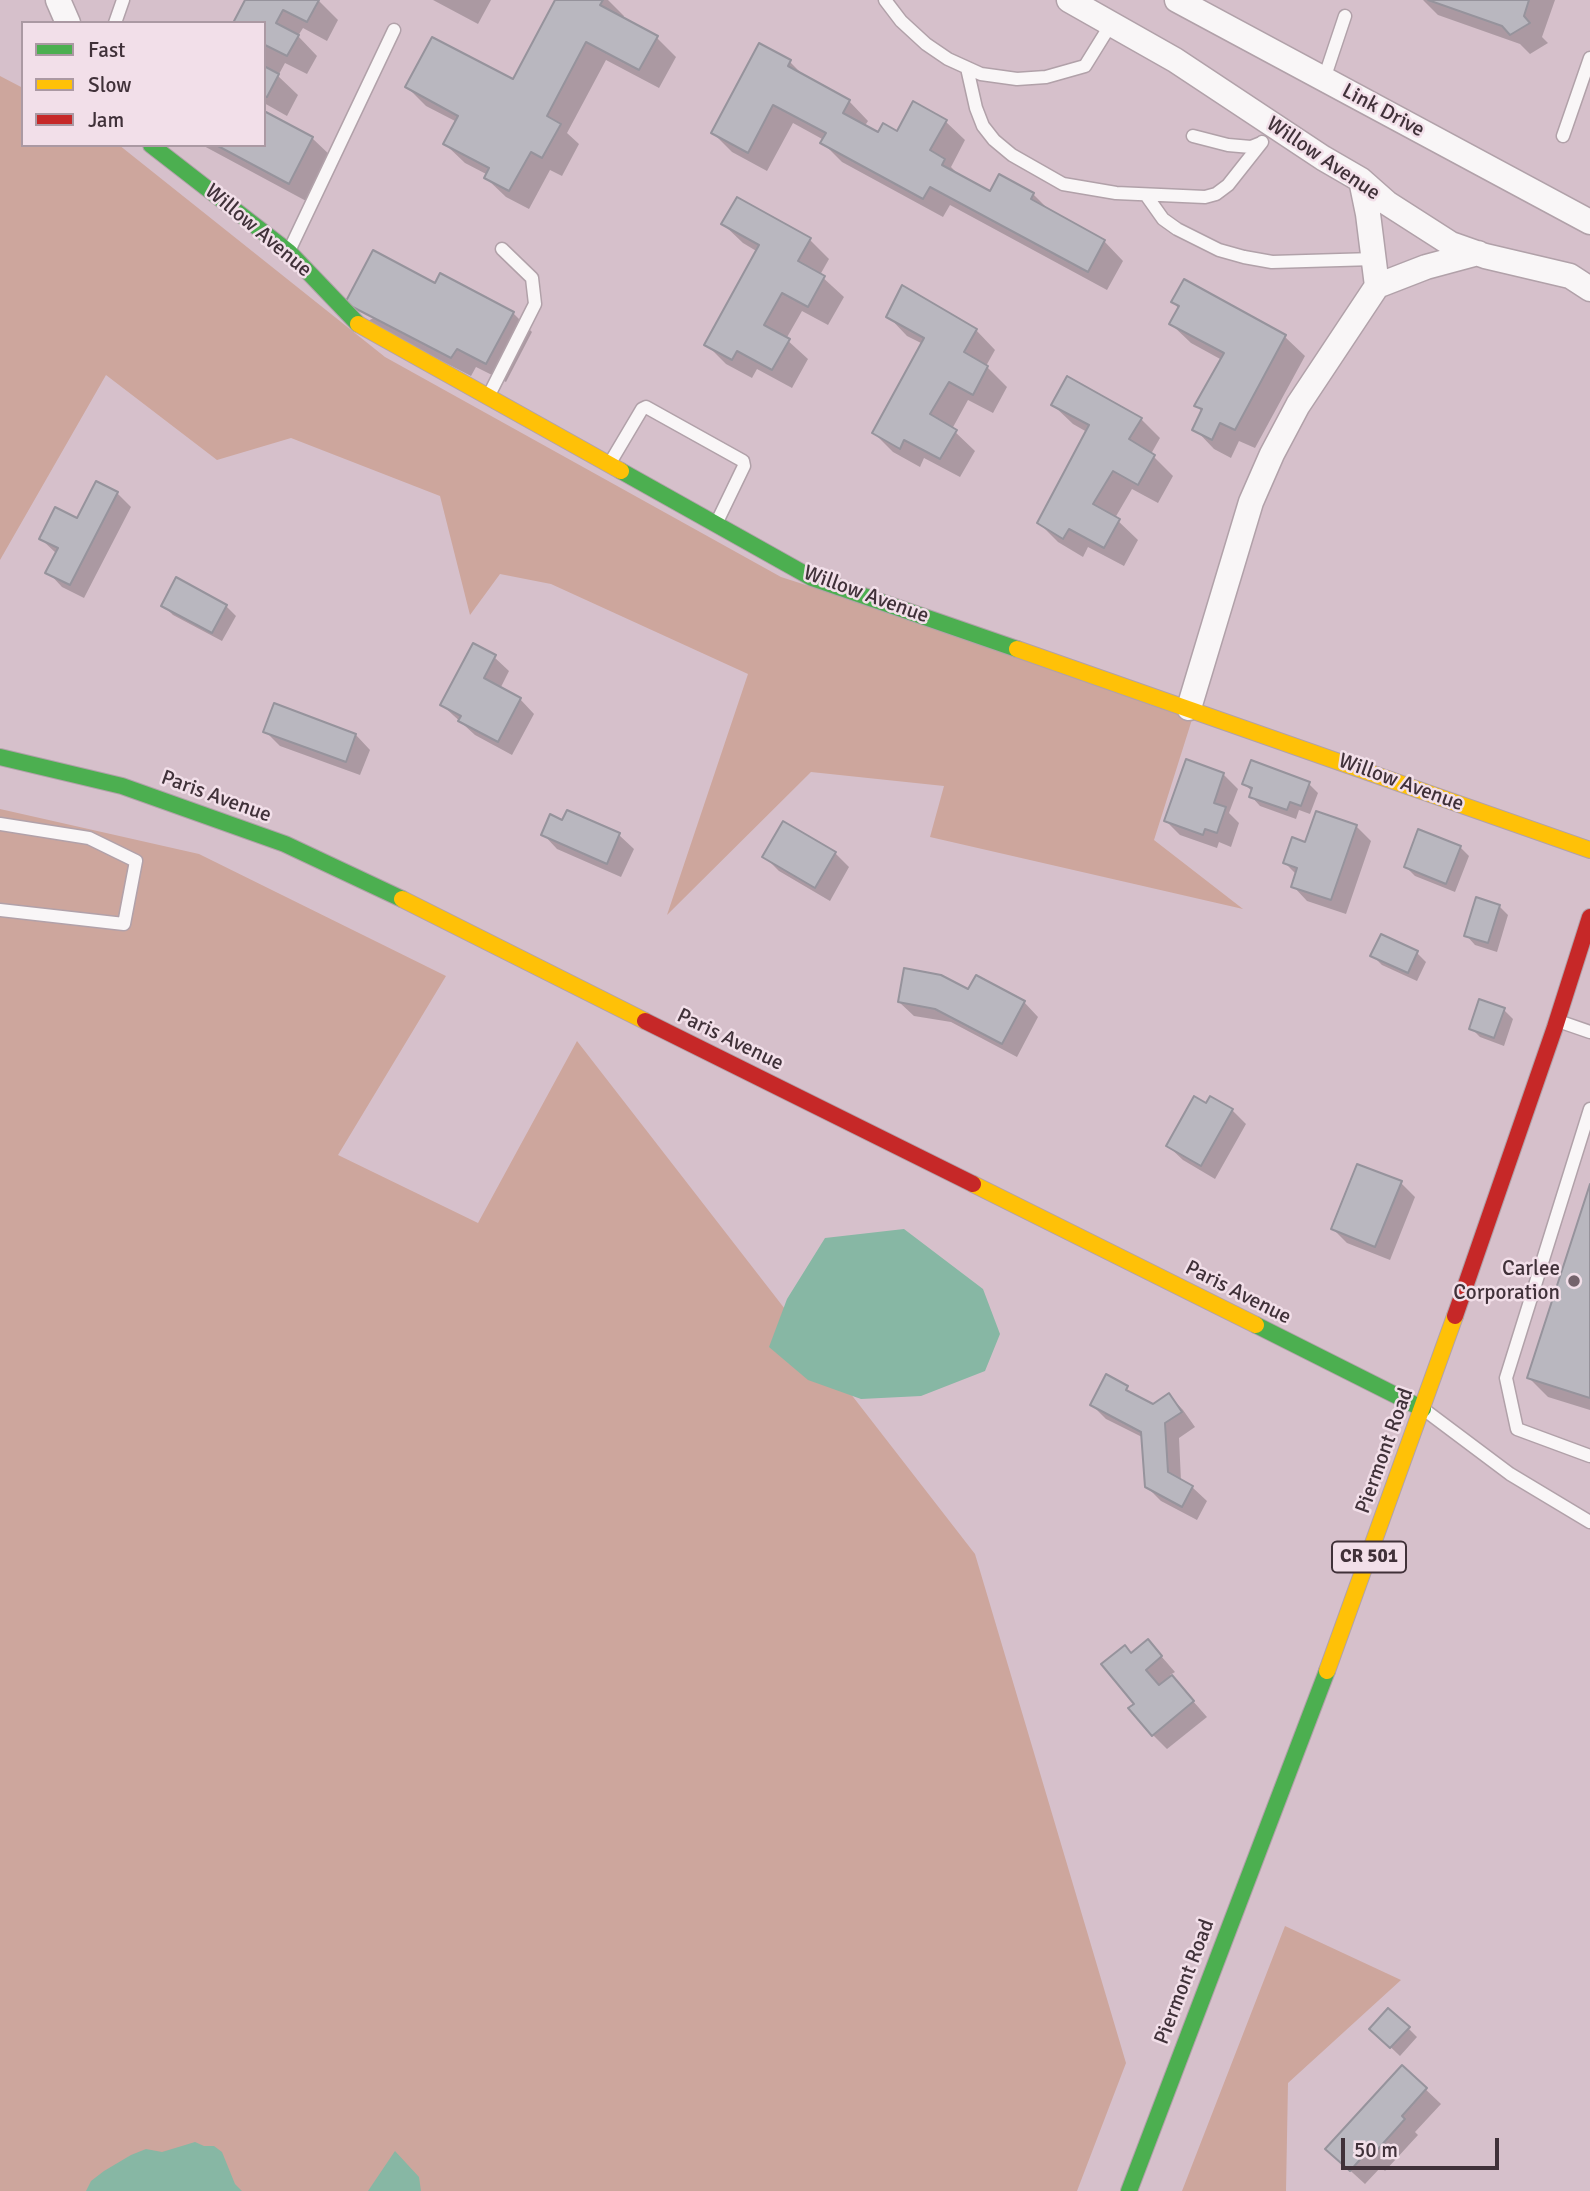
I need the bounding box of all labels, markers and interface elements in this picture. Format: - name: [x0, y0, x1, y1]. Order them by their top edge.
- legend: [21, 21, 266, 147]
- text: Fast: [88, 37, 125, 63]
- text: Slow: [88, 72, 132, 98]
- street label: Link Drive: [1337, 79, 1429, 143]
- text: Jam: [88, 107, 124, 133]
- street label: Willow Avenue: [1261, 112, 1385, 206]
- street label: Willow Avenue: [199, 179, 317, 283]
- street label: Willow Avenue: [800, 561, 932, 629]
- street label: Willow Avenue: [1335, 749, 1467, 817]
- street label: Paris Avenue: [157, 765, 275, 829]
- street label: Paris Avenue: [673, 1003, 787, 1077]
- street label: Paris Avenue: [1181, 1256, 1295, 1330]
- place label: Carlee Corporation: [1453, 1256, 1560, 1306]
- marker: Carlee Corporation: [1566, 1273, 1582, 1289]
- street label: Piermont Road: [1351, 1385, 1419, 1517]
- road number: CR 501: [1332, 1541, 1406, 1572]
- street label: Piermont Road: [1150, 1916, 1220, 2048]
- scale bar: [1345, 2124, 1502, 2168]
- text: 50 m: [1354, 2137, 1398, 2163]

